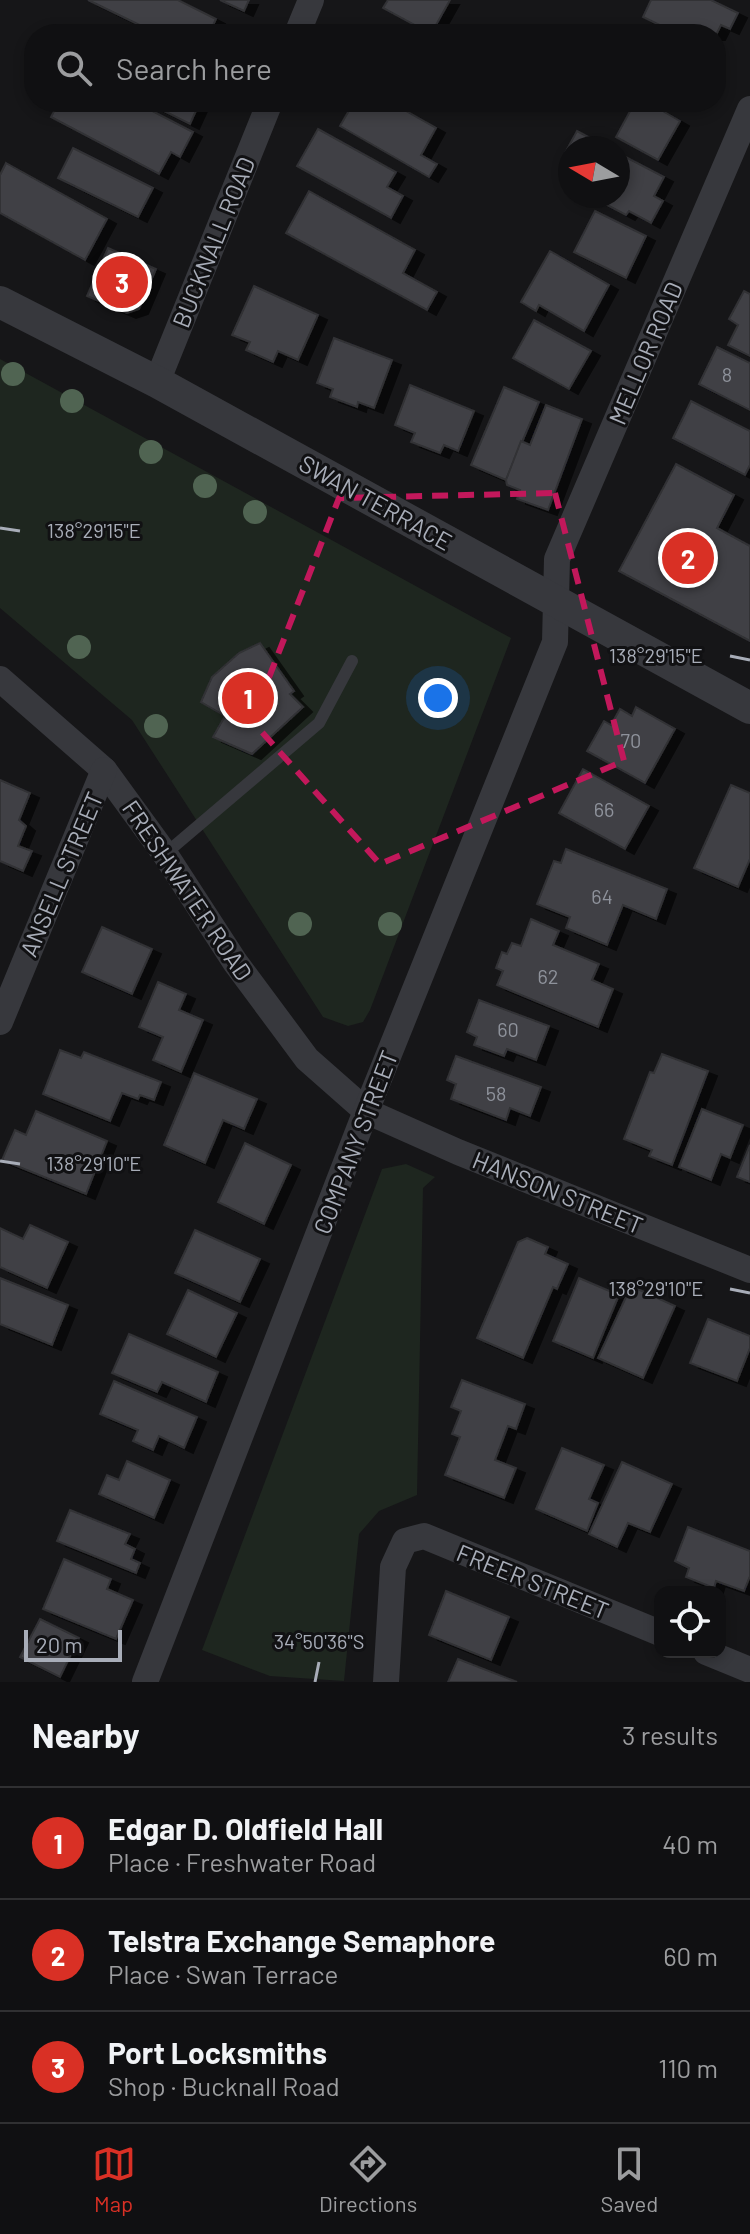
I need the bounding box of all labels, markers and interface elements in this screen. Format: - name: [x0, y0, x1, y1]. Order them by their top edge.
- search box: [24, 24, 726, 112]
- icon: search: [52, 46, 96, 90]
- text: Search here: [116, 50, 272, 86]
- north arrow: [558, 136, 630, 208]
- street label: BUCKNALL ROAD: [166, 152, 260, 332]
- pin: 3: [96, 252, 148, 312]
- street label: MELLOR ROAD: [602, 277, 688, 429]
- house number: 8: [722, 362, 732, 386]
- street label: SWAN TERRACE: [295, 448, 457, 556]
- text: 138°29'15"E: [47, 518, 141, 542]
- pin: 2: [662, 528, 714, 588]
- text: 138°29'15"E: [609, 643, 703, 667]
- pin: 1: [222, 668, 274, 728]
- your location: [418, 678, 458, 718]
- house number: 70: [621, 728, 641, 752]
- street label: ANSELL STREET: [13, 787, 109, 961]
- street label: FRESHWATER ROAD: [117, 794, 259, 986]
- house number: 66: [594, 797, 614, 821]
- house number: 64: [591, 884, 613, 908]
- house number: 62: [537, 964, 559, 988]
- house number: 60: [497, 1017, 519, 1041]
- street label: COMPANY STREET: [307, 1046, 403, 1238]
- house number: 58: [486, 1081, 506, 1105]
- street label: HANSON STREET: [469, 1145, 647, 1239]
- text: 138°29'10"E: [47, 1151, 141, 1175]
- text: 138°29'10"E: [609, 1276, 703, 1300]
- street label: FREER STREET: [453, 1537, 613, 1625]
- map controls: [654, 1586, 726, 1658]
- button: locate: [654, 1586, 726, 1658]
- scale bar: [24, 1626, 122, 1662]
- text: 34°50'36"S: [274, 1629, 364, 1653]
- text: 20 m: [36, 1631, 83, 1657]
- text: Nearby: [32, 1714, 140, 1755]
- text: 3 results: [622, 1719, 718, 1750]
- text: Edgar D. Oldfield Hall: [108, 1810, 383, 1846]
- text: 1: [53, 1828, 63, 1859]
- text: 40 m: [662, 1828, 718, 1859]
- text: Place · Freshwater Road: [108, 1846, 376, 1877]
- text: Telstra Exchange Semaphore: [108, 1922, 495, 1958]
- text: 2: [51, 1940, 65, 1971]
- text: 60 m: [663, 1940, 718, 1971]
- text: Place · Swan Terrace: [108, 1958, 338, 1989]
- text: Port Locksmiths: [108, 2034, 327, 2070]
- text: 3: [51, 2052, 65, 2083]
- text: 110 m: [658, 2052, 718, 2083]
- text: Shop · Bucknall Road: [108, 2070, 340, 2101]
- tab: Map: [92, 2142, 136, 2216]
- tab: Directions: [319, 2142, 417, 2216]
- tab: Saved: [601, 2142, 658, 2216]

